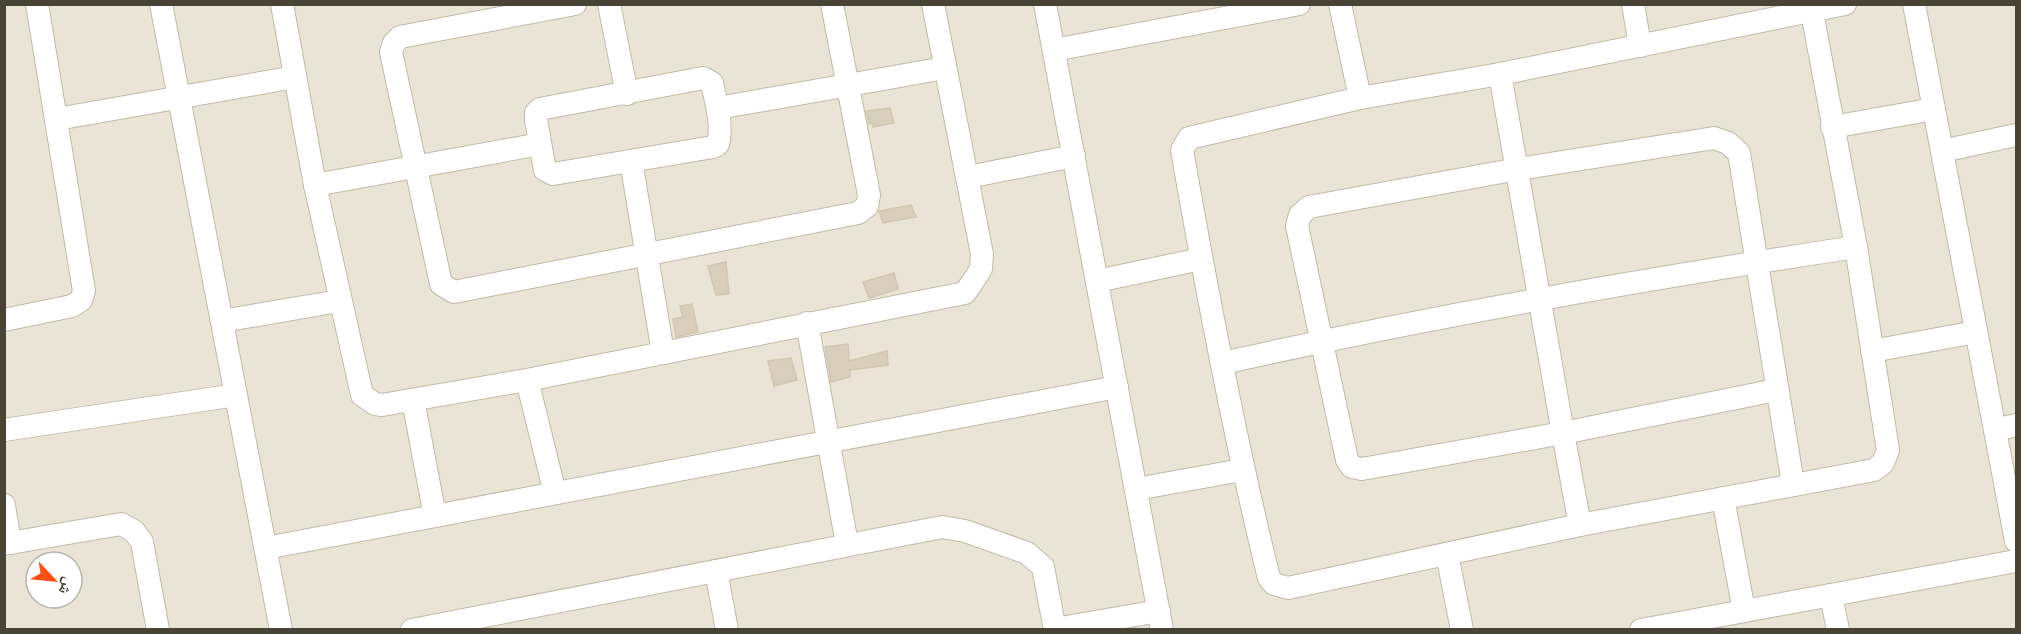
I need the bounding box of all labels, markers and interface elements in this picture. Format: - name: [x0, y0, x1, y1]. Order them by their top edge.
- north arrow: [24, 550, 84, 610]
- text: ش: [55, 575, 80, 599]

